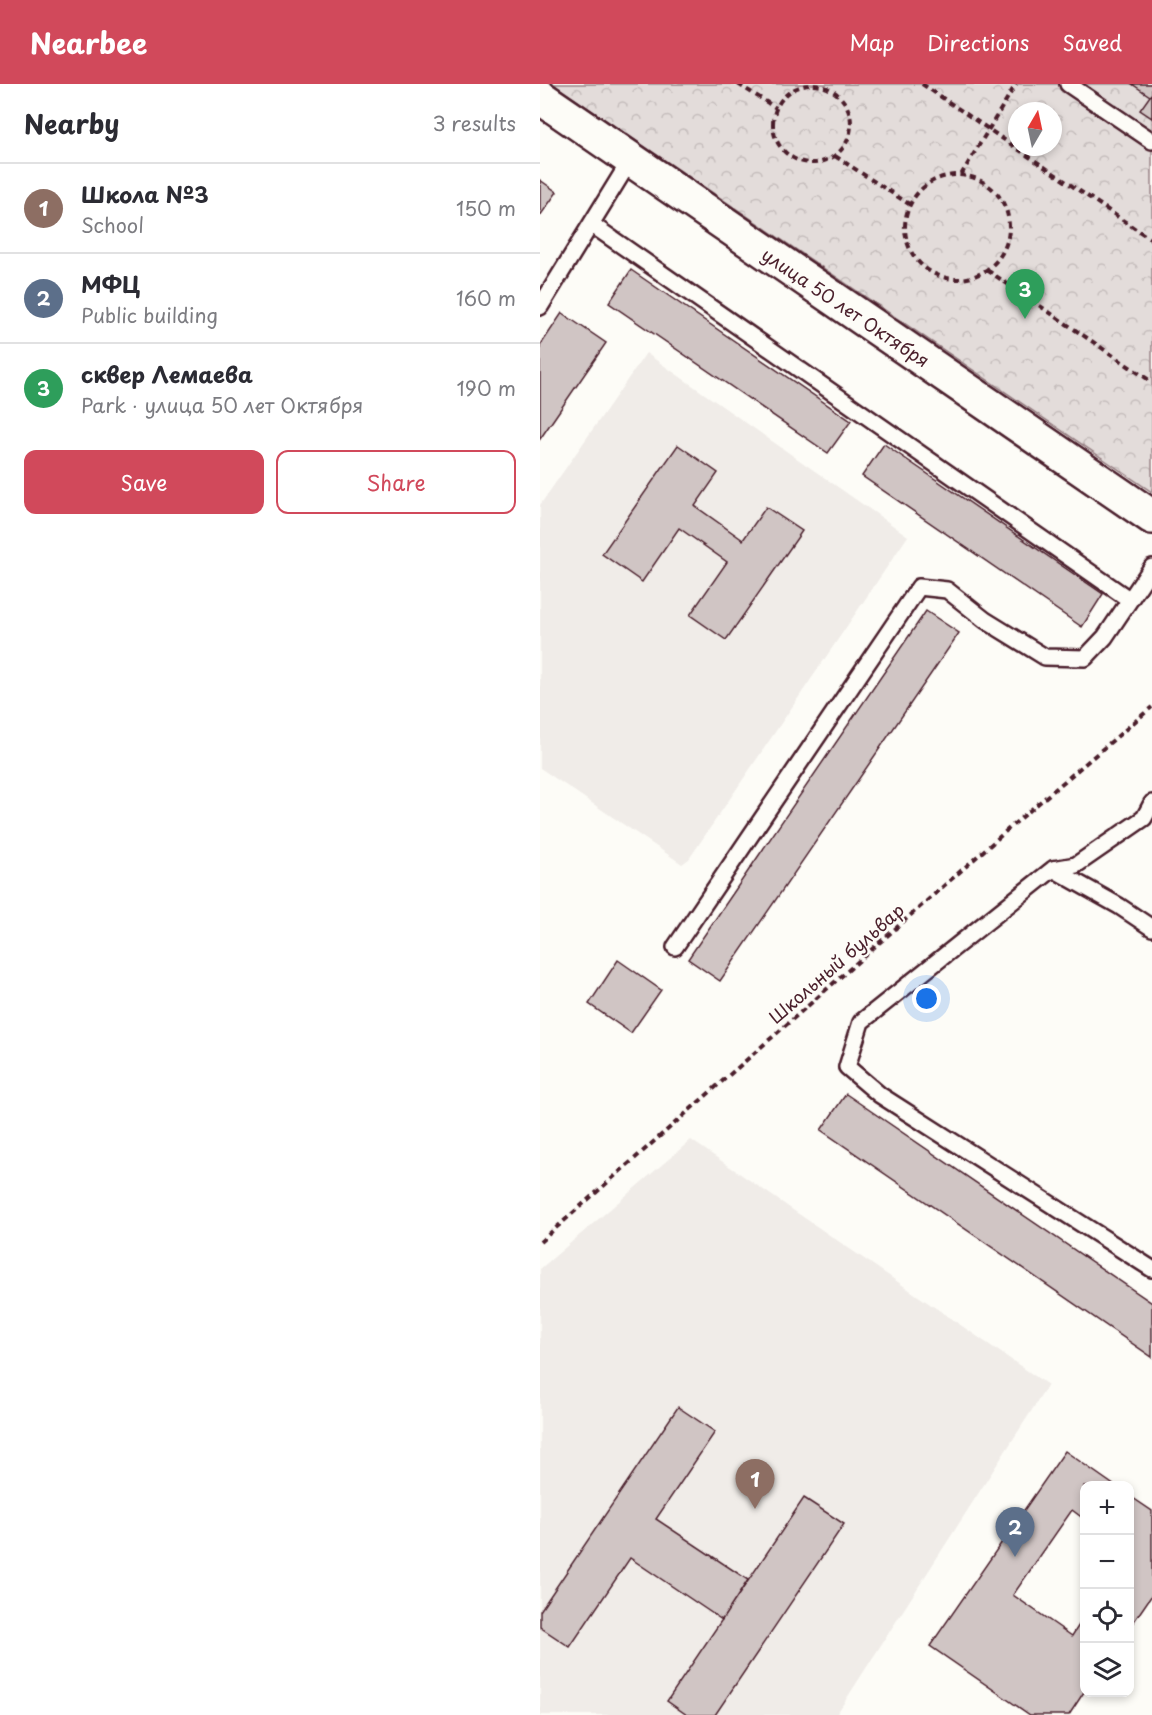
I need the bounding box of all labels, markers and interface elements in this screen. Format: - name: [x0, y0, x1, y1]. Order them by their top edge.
- text: Nearbee: [30, 21, 147, 64]
- text: Map: [849, 26, 894, 58]
- text: Directions: [927, 26, 1029, 58]
- text: Saved: [1062, 26, 1122, 58]
- north arrow: [1008, 102, 1062, 156]
- text: Nearby: [24, 104, 119, 143]
- text: 3 results: [433, 108, 516, 138]
- text: Школа №3: [81, 177, 209, 210]
- text: 1: [39, 193, 48, 223]
- text: 150 m: [456, 193, 516, 223]
- text: School: [81, 210, 144, 240]
- street label: улица 50 лет Октября: [757, 241, 935, 373]
- text: МФЦ: [81, 267, 140, 300]
- pin: 3: [1006, 270, 1044, 319]
- text: 2: [36, 283, 51, 313]
- text: 160 m: [456, 283, 516, 313]
- text: Public building: [81, 300, 218, 330]
- text: сквер Лемаева: [81, 357, 253, 390]
- text: 3: [37, 373, 50, 403]
- text: 190 m: [457, 373, 516, 403]
- text: Park · улица 50 лет Октября: [81, 390, 363, 420]
- button: Save: [24, 450, 264, 514]
- button: Share: [276, 450, 516, 514]
- street label: Школьный бульвар: [762, 896, 910, 1030]
- your location: [912, 984, 941, 1013]
- pin: 1: [736, 1460, 774, 1509]
- map controls: [1080, 1481, 1134, 1697]
- button: +: [1080, 1481, 1134, 1535]
- pin: 2: [996, 1508, 1034, 1557]
- button: −: [1080, 1535, 1134, 1589]
- button: locate: [1080, 1589, 1134, 1643]
- button: layers: [1080, 1643, 1134, 1697]

